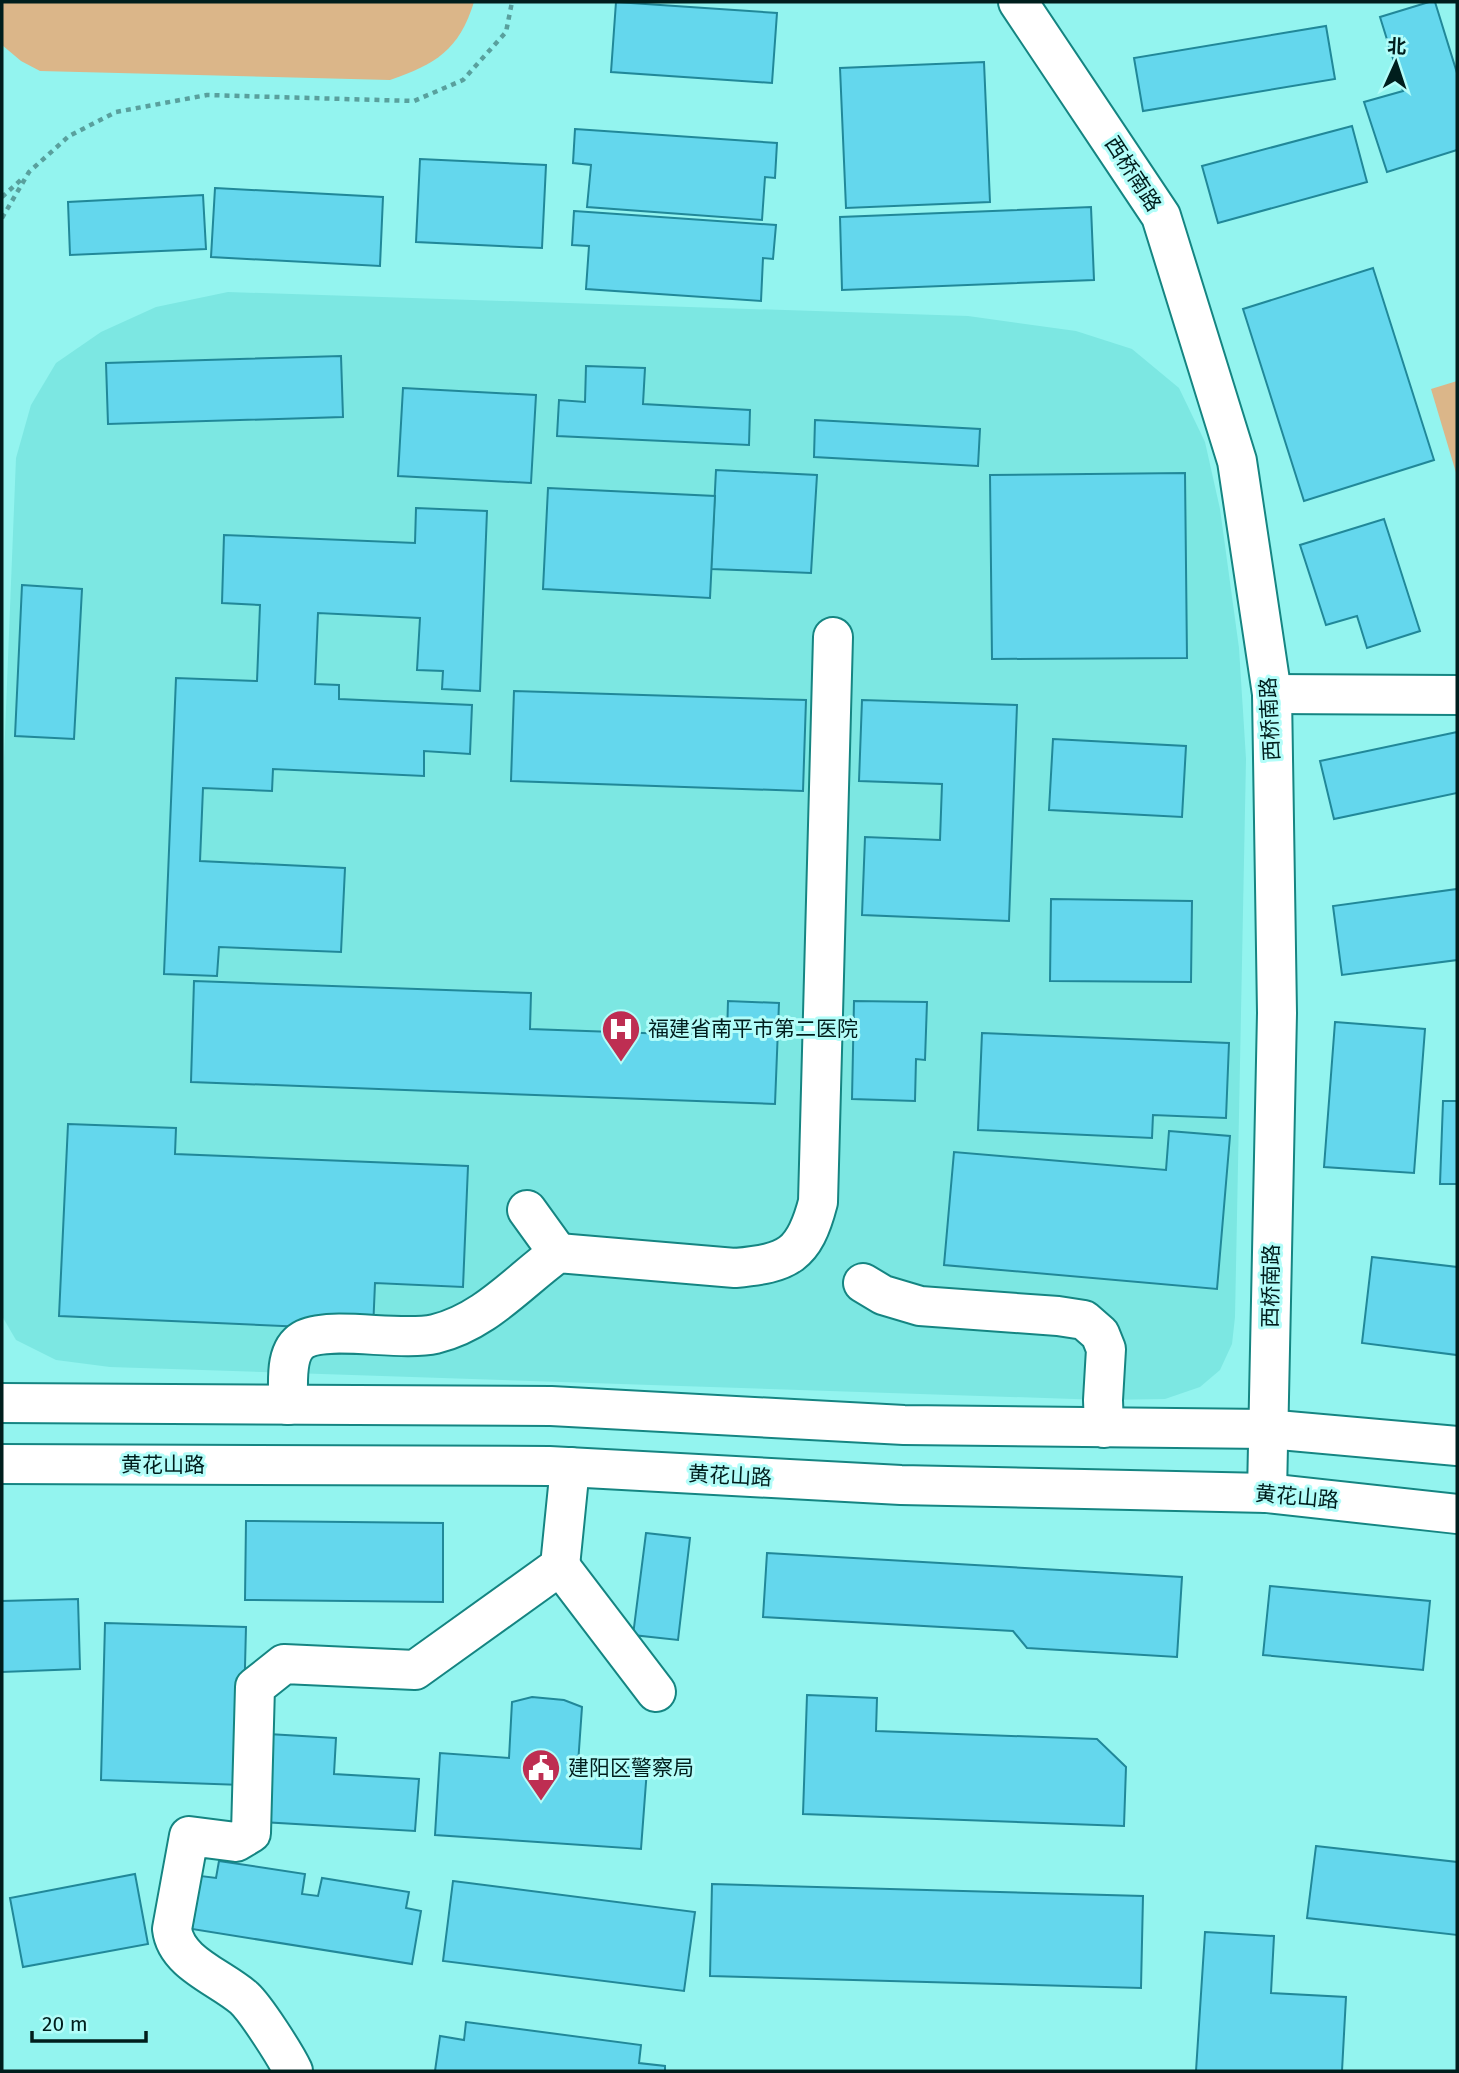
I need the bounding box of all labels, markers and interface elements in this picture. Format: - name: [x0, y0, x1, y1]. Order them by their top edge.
- north arrow: [1361, 28, 1431, 98]
- text: 北: [1387, 35, 1407, 59]
- street label: 西桥南路: [1099, 132, 1167, 216]
- street label: 西桥南路: [1255, 676, 1285, 762]
- hospital icon: 福建省南平市第二医院: [600, 1008, 642, 1063]
- place label: 福建省南平市第二医院: [648, 1016, 858, 1042]
- street label: 西桥南路: [1257, 1244, 1285, 1328]
- street label: 黄花山路: [121, 1452, 205, 1478]
- street label: 黄花山路: [687, 1461, 773, 1491]
- street label: 黄花山路: [1254, 1480, 1340, 1514]
- public building icon: 建阳区警察局: [520, 1747, 562, 1802]
- place label: 建阳区警察局: [568, 1755, 694, 1781]
- scale bar: [32, 2000, 145, 2044]
- text: 20 m: [42, 2011, 88, 2037]

